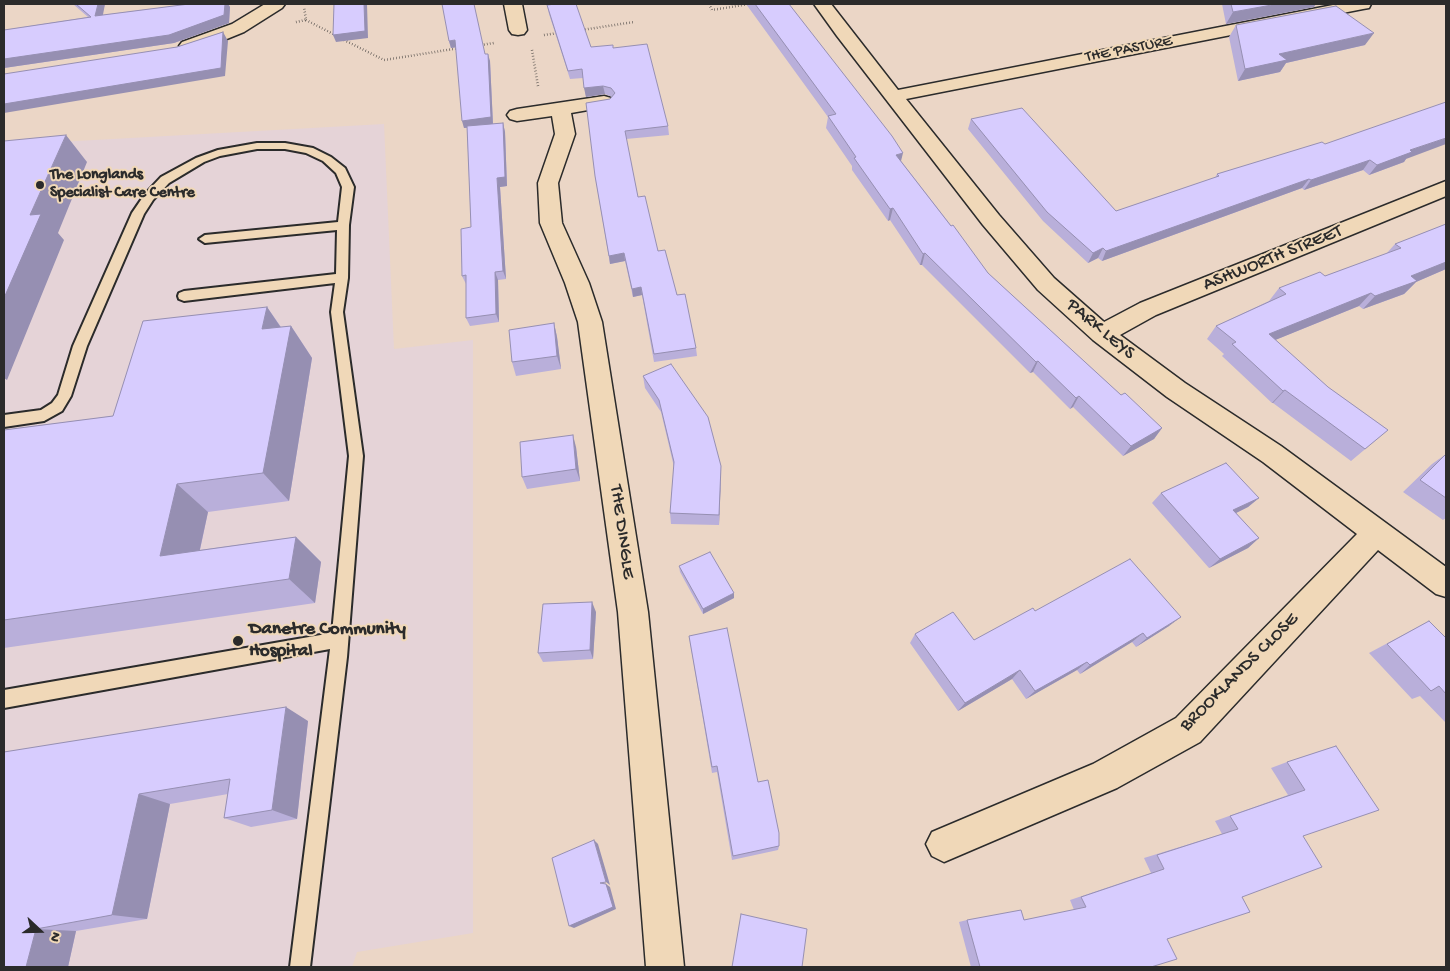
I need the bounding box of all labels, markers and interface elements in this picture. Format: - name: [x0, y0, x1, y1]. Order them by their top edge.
- street label: THE PASTURE: [1084, 32, 1174, 68]
- place label: The Longlands Specialist Care Centre: [50, 166, 195, 204]
- marker: The Longlands Specialist Care Centre: [34, 179, 46, 191]
- street label: ASHWORTH STREET: [1200, 221, 1346, 297]
- street label: PARK LEYS: [1061, 295, 1139, 365]
- street label: THE DINGLE: [603, 484, 639, 580]
- street label: BROOKLANDS CLOSE: [1176, 609, 1304, 737]
- place label: Danetre Community Hospital: [249, 619, 406, 663]
- marker: Danetre Community Hospital: [231, 634, 245, 648]
- north arrow: [15, 906, 65, 956]
- text: N: [45, 929, 64, 944]

